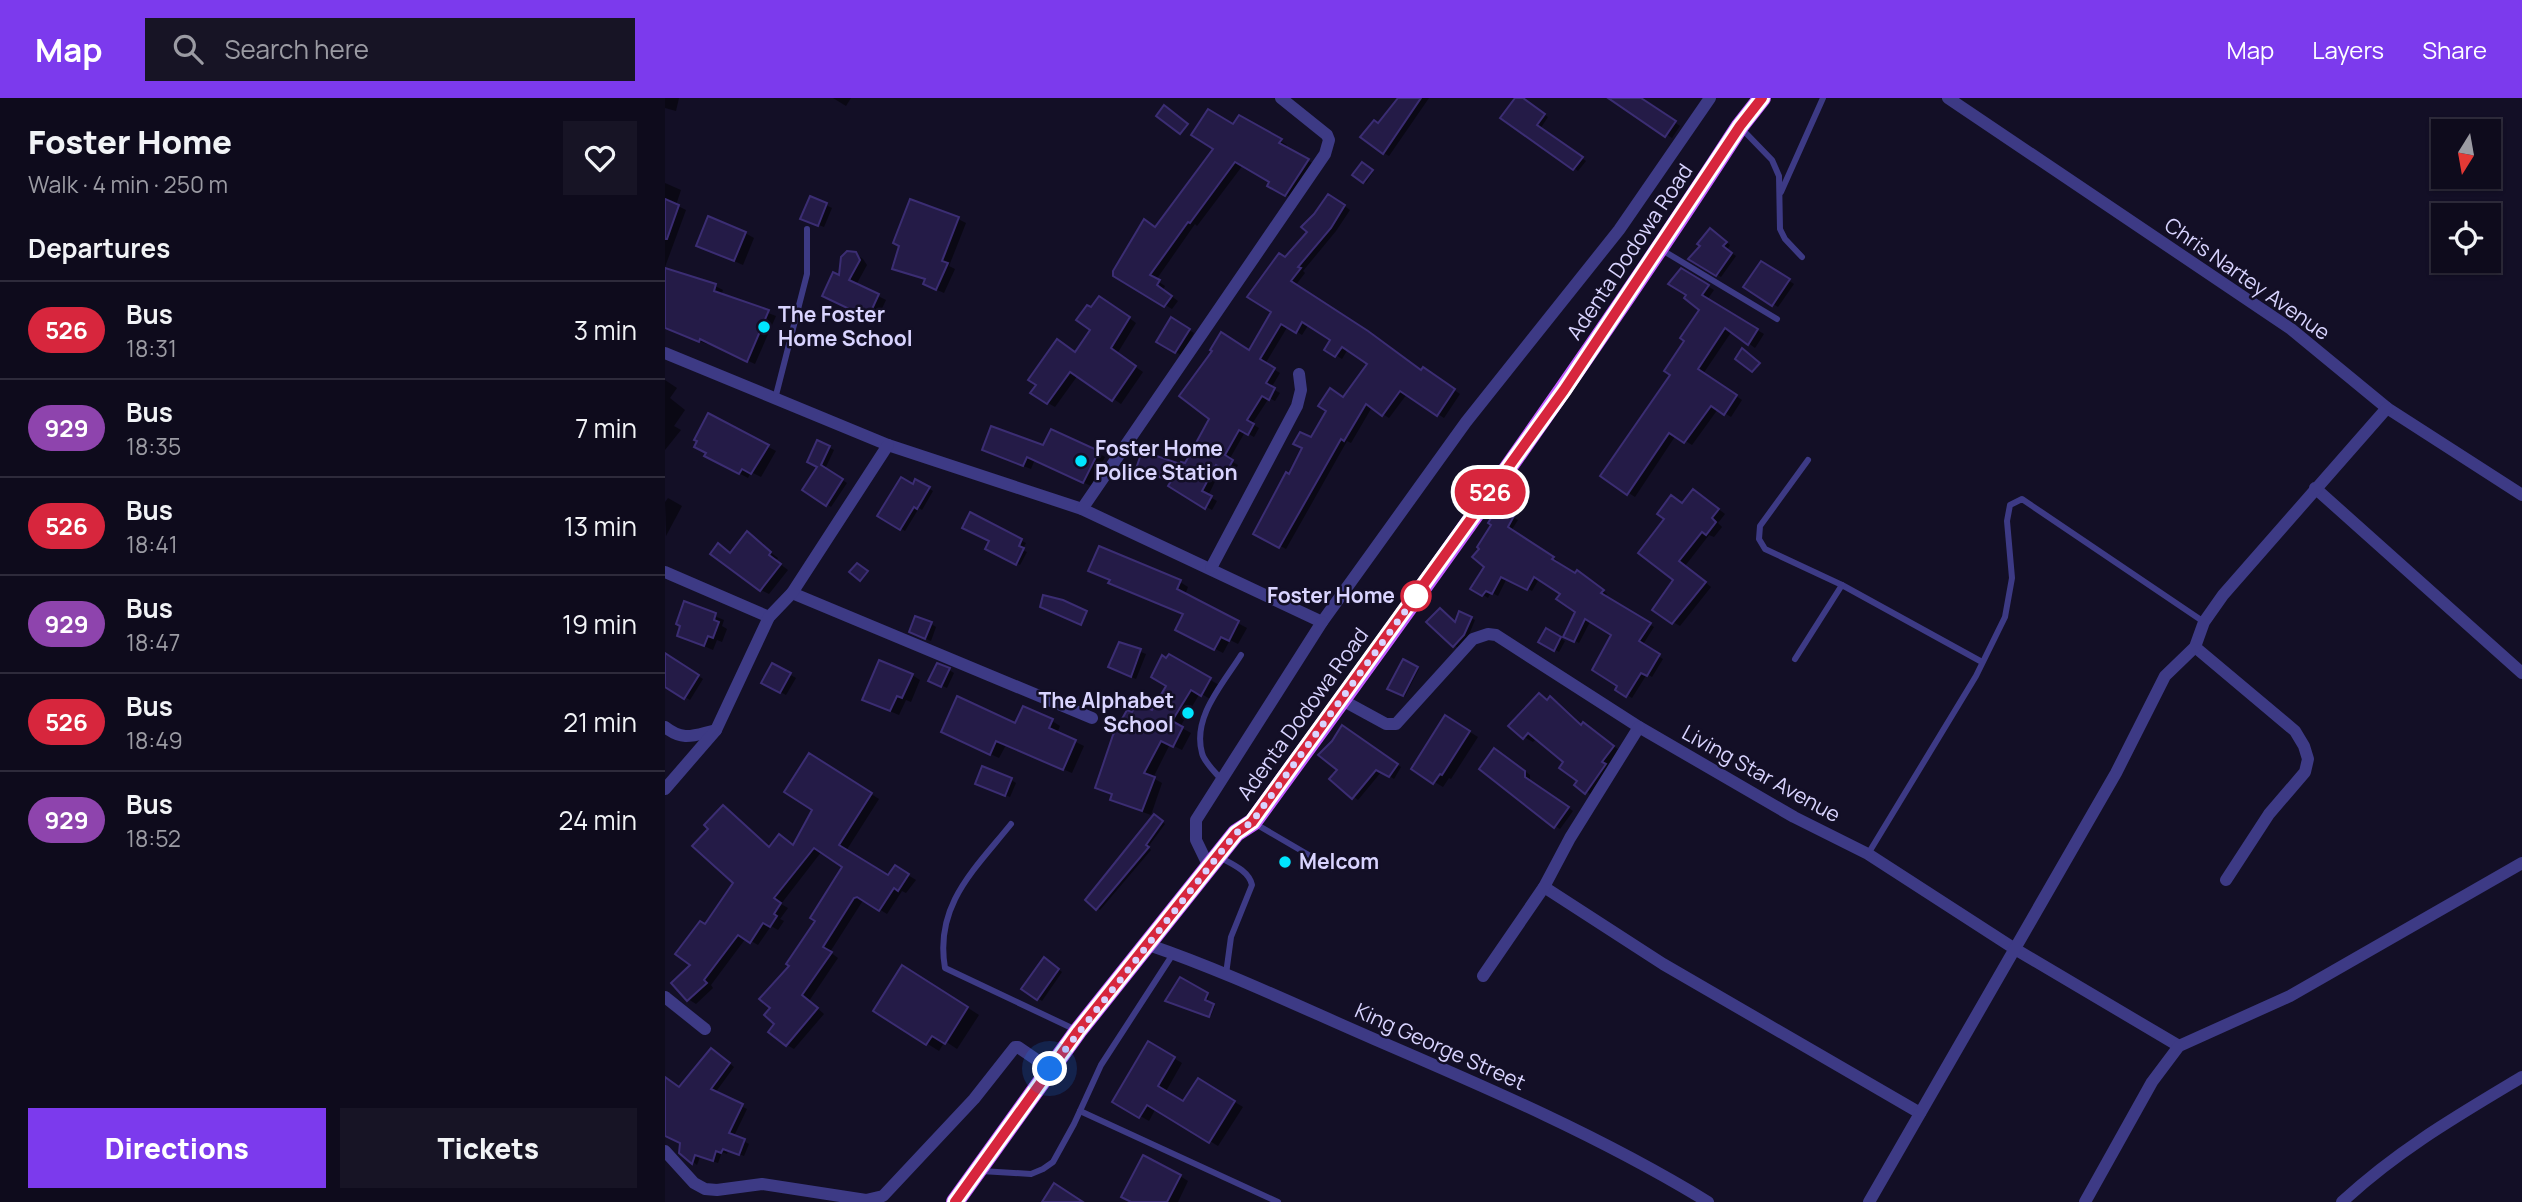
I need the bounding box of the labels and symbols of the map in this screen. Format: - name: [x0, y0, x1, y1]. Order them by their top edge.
- north arrow: [2431, 119, 2501, 189]
- street label: Adenta Dodowa Road: [1560, 158, 1699, 345]
- street label: Chris Nartey Avenue: [2159, 210, 2336, 346]
- place label: The Foster Home School: [778, 300, 913, 352]
- marker: The Foster Home School: [756, 319, 772, 335]
- place label: Foster Home Police Station: [1095, 434, 1238, 486]
- marker: Foster Home Police Station: [1073, 453, 1089, 469]
- line badge: 526: [1450, 469, 1530, 515]
- place label: Foster Home: [1267, 581, 1395, 609]
- marker: Foster Home: [1401, 581, 1431, 611]
- street label: Adenta Dodowa Road: [1230, 622, 1374, 805]
- place label: The Alphabet School: [1038, 686, 1174, 738]
- marker: The Alphabet School: [1180, 705, 1196, 721]
- street label: Living Star Avenue: [1677, 718, 1846, 828]
- place label: Melcom: [1299, 847, 1379, 875]
- marker: Melcom: [1277, 854, 1293, 870]
- street label: King George Street: [1351, 996, 1530, 1096]
- your location: [1032, 1051, 1067, 1086]

